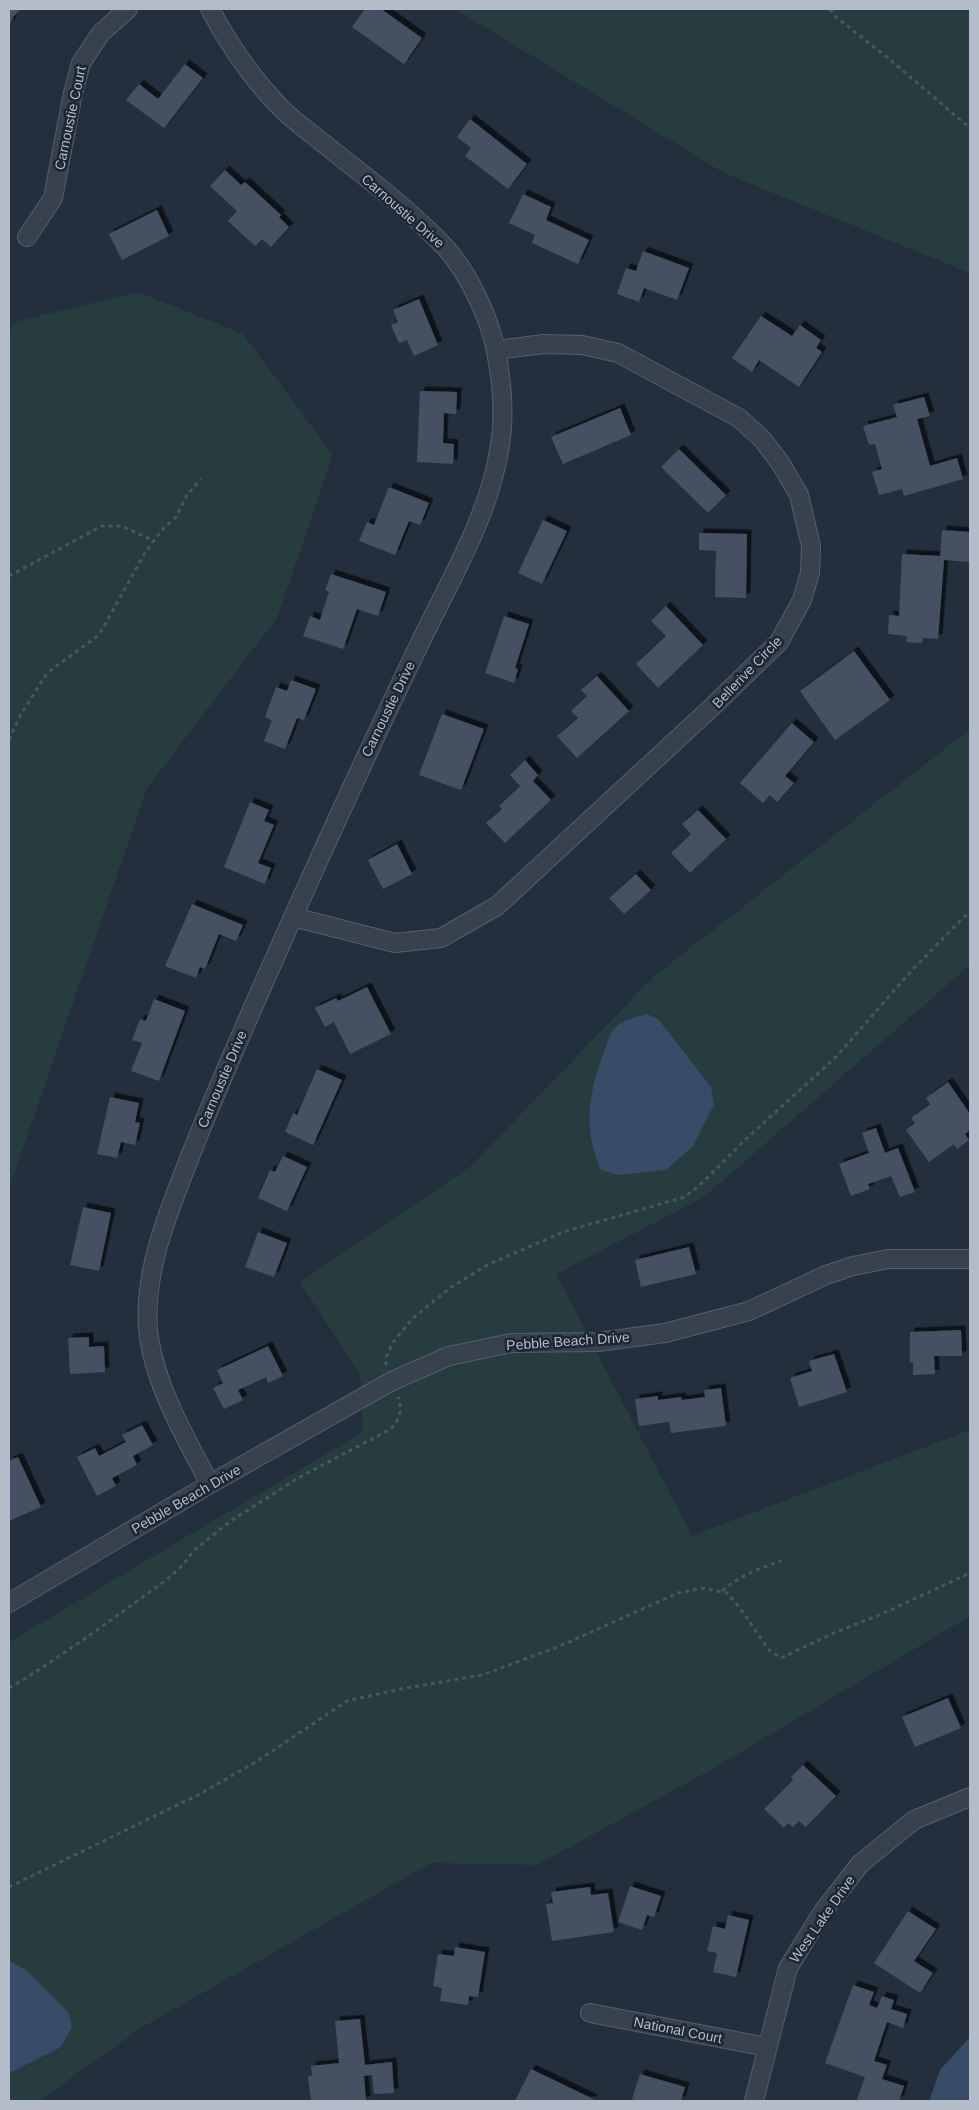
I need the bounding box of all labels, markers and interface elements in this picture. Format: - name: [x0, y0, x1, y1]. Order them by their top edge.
- street label: Carnoustie Court: [51, 64, 89, 171]
- street label: Carnoustie Drive: [358, 171, 448, 251]
- street label: Bellerive Circle: [709, 633, 785, 711]
- street label: Carnoustie Drive: [358, 658, 418, 759]
- street label: Carnoustie Drive: [194, 1028, 250, 1130]
- street label: Pebble Beach Drive: [506, 1329, 630, 1353]
- street label: Pebble Beach Drive: [128, 1461, 244, 1537]
- street label: West Lake Drive: [786, 1872, 858, 1966]
- street label: National Court: [633, 2014, 724, 2046]

